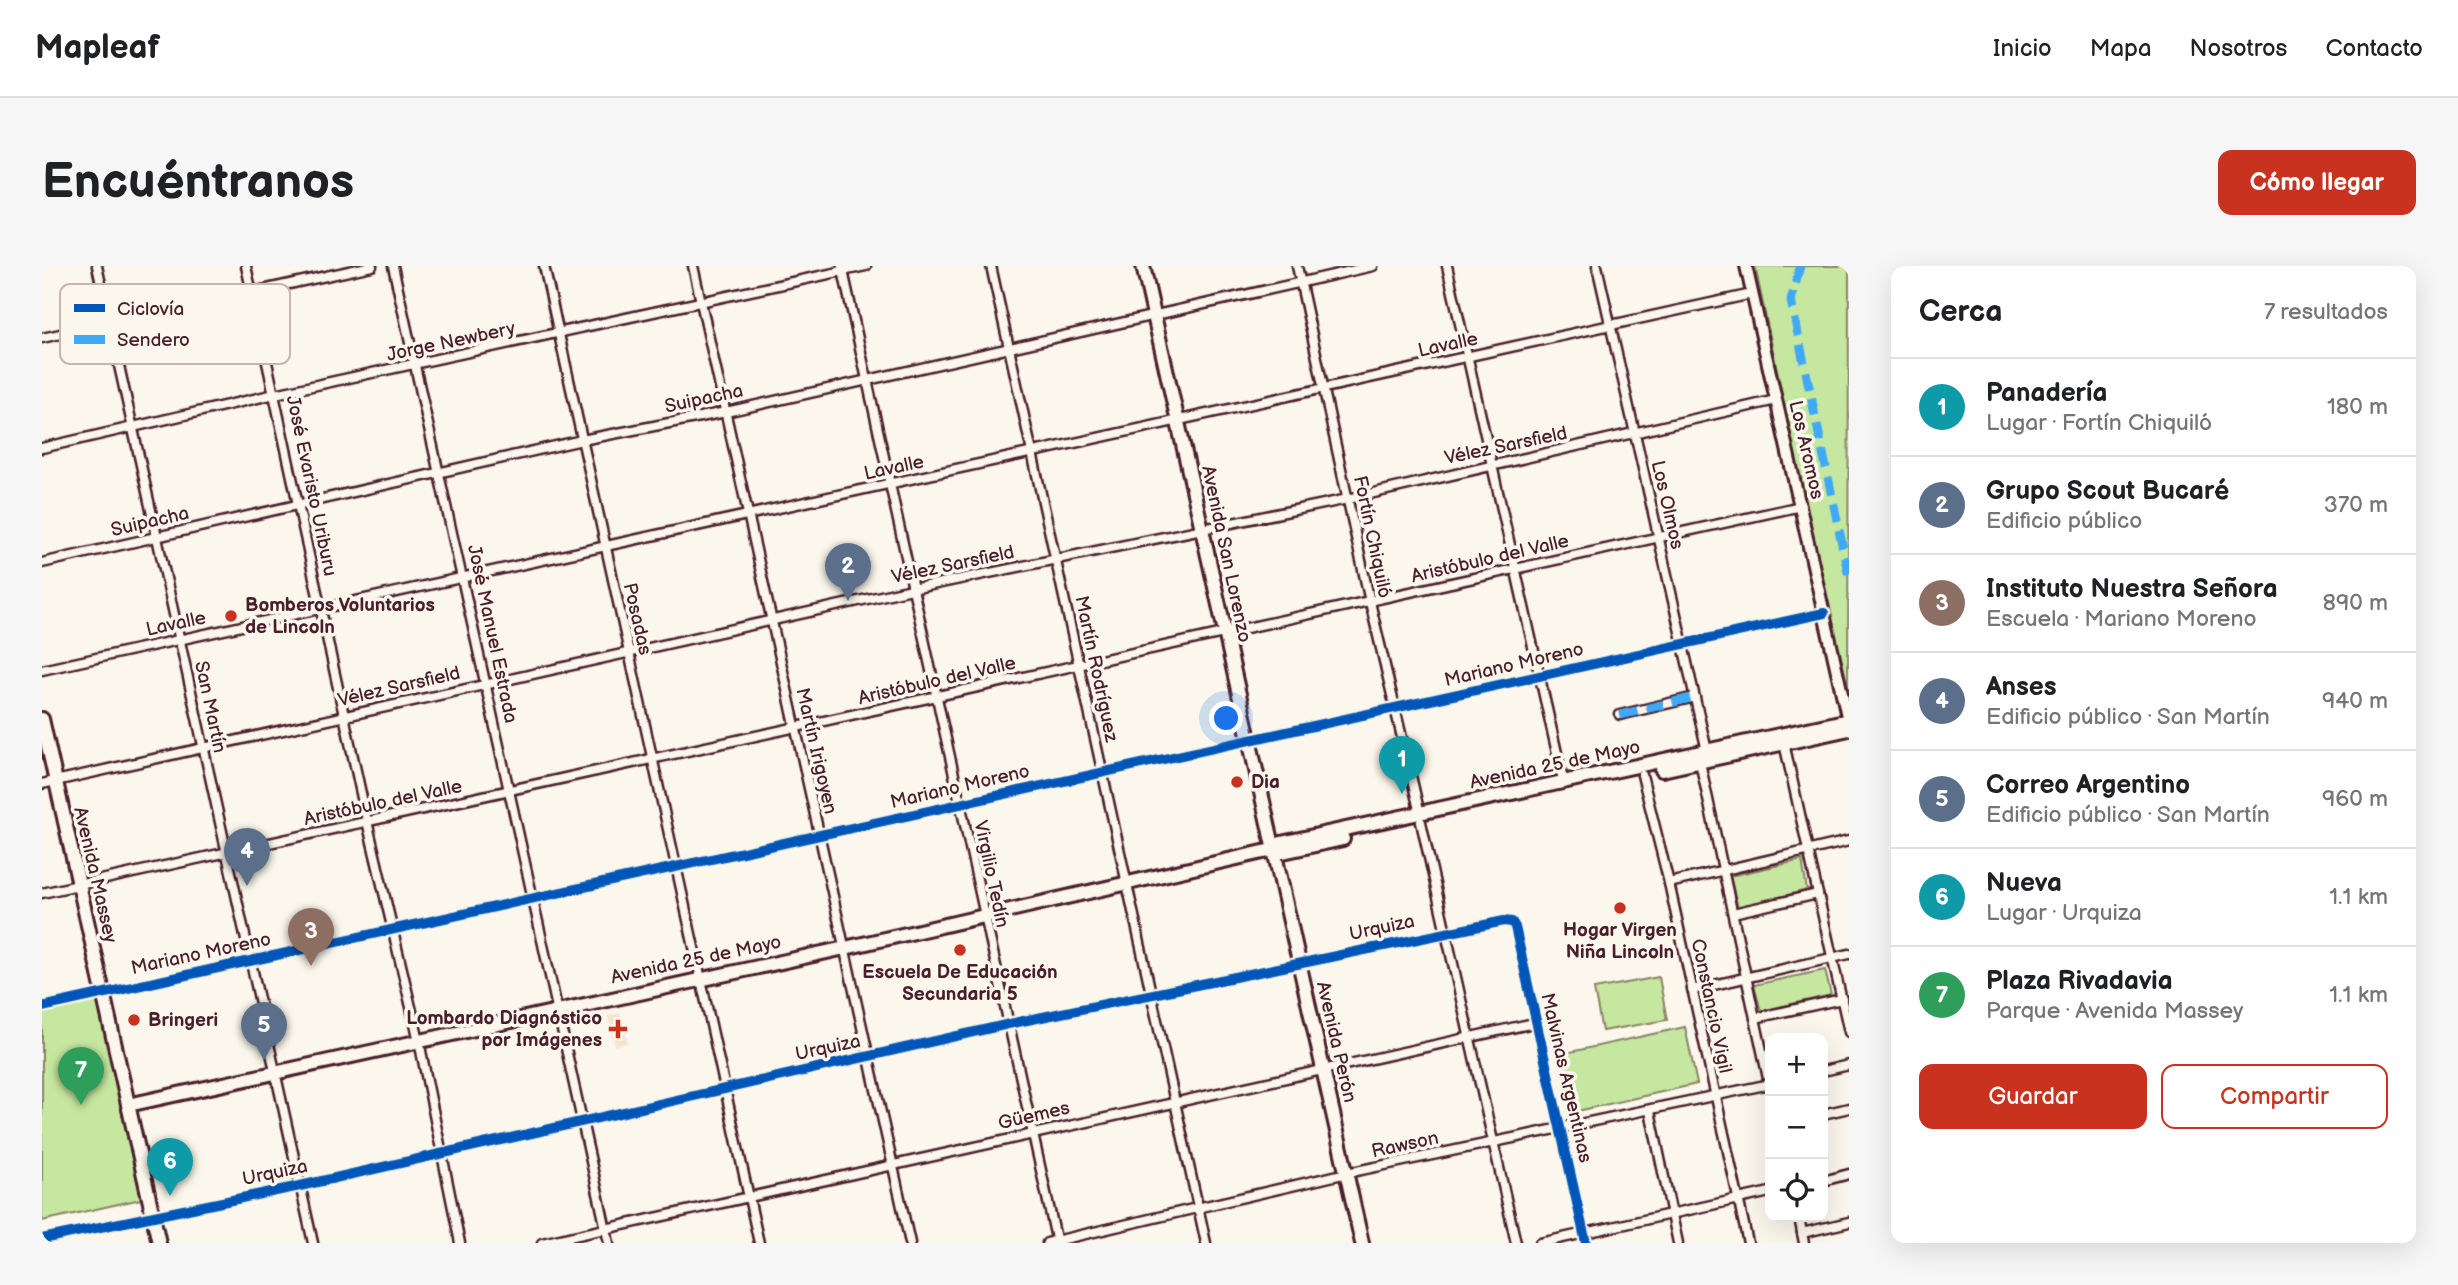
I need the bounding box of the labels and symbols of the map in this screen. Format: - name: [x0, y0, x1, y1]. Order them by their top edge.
- legend: [60, 284, 290, 364]
- text: Ciclovía: [117, 298, 184, 321]
- street label: Jorge Newbery: [385, 317, 518, 367]
- street label: Lavalle: [1416, 327, 1480, 363]
- text: Sendero: [117, 329, 190, 352]
- street label: Suipacha: [663, 379, 745, 419]
- street label: José Evaristo Uriburu: [281, 394, 341, 578]
- street label: Los Aromos: [1783, 398, 1829, 502]
- street label: Vélez Sarsfield: [1443, 422, 1569, 470]
- street label: Lavalle: [862, 450, 926, 486]
- street label: Los Olmos: [1646, 458, 1688, 552]
- street label: Avenida San Lorenzo: [1196, 463, 1256, 645]
- street label: Fortín Chiquiló: [1348, 474, 1396, 600]
- street label: Suipacha: [109, 502, 191, 542]
- street label: Aristóbulo del Valle: [1409, 530, 1571, 588]
- street label: Vélez Sarsfield: [890, 541, 1016, 589]
- street label: José Manuel Estrada: [462, 543, 522, 725]
- pin: 2: [825, 543, 871, 601]
- street label: Posadas: [618, 581, 656, 657]
- place label: Bomberos Voluntarios de Lincoln: [245, 594, 435, 639]
- street label: Martín Rodríguez: [1069, 594, 1123, 745]
- street label: Lavalle: [144, 606, 208, 642]
- marker: Bomberos Voluntarios de Lincoln: [223, 608, 239, 624]
- street label: Mariano Moreno: [1442, 638, 1586, 692]
- street label: Aristóbulo del Valle: [856, 652, 1018, 710]
- street label: San Martín: [189, 659, 231, 755]
- street label: Vélez Sarsfield: [336, 662, 462, 712]
- street label: Martín Irigoyen: [790, 686, 842, 816]
- your location: [1209, 701, 1243, 735]
- pin: 1: [1379, 736, 1425, 794]
- street label: Avenida 25 de Mayo: [1468, 736, 1642, 794]
- street label: Mariano Moreno: [888, 760, 1032, 814]
- place label: Dia: [1251, 771, 1280, 794]
- marker: Dia: [1229, 774, 1245, 790]
- street label: Aristóbulo del Valle: [302, 775, 464, 831]
- street label: Avenida Massey: [68, 805, 122, 946]
- street label: Virgilio Tedín: [968, 818, 1014, 930]
- pin: 4: [224, 828, 270, 886]
- marker: Hogar Virgen Niña Lincoln: [1612, 900, 1628, 916]
- pin: 3: [288, 908, 334, 966]
- street label: Urquiza: [1347, 910, 1417, 946]
- place label: Hogar Virgen Niña Lincoln: [1563, 919, 1677, 964]
- street label: Mariano Moreno: [129, 928, 273, 980]
- street label: Avenida 25 de Mayo: [609, 931, 783, 989]
- street label: Constancio Vigil: [1686, 937, 1736, 1075]
- marker: Escuela De Educación Secundaria 5: [952, 942, 968, 958]
- place label: Escuela De Educación Secundaria 5: [862, 961, 1058, 1006]
- street label: Avenida Perón: [1311, 979, 1361, 1105]
- street label: Malvinas Argentinas: [1535, 991, 1597, 1165]
- pin: 5: [241, 1002, 287, 1060]
- place label: Lombardo Diagnóstico por Imágenes: [406, 1007, 602, 1052]
- place label: Bringeri: [148, 1009, 218, 1032]
- marker: Bringeri: [126, 1012, 142, 1028]
- marker: Lombardo Diagnóstico por Imágenes: [608, 1019, 628, 1039]
- street label: Urquiza: [793, 1030, 863, 1066]
- pin: 7: [58, 1047, 104, 1105]
- street label: Güemes: [996, 1097, 1072, 1135]
- street label: Rawson: [1369, 1127, 1441, 1163]
- pin: 6: [147, 1138, 193, 1196]
- street label: Urquiza: [240, 1155, 310, 1191]

